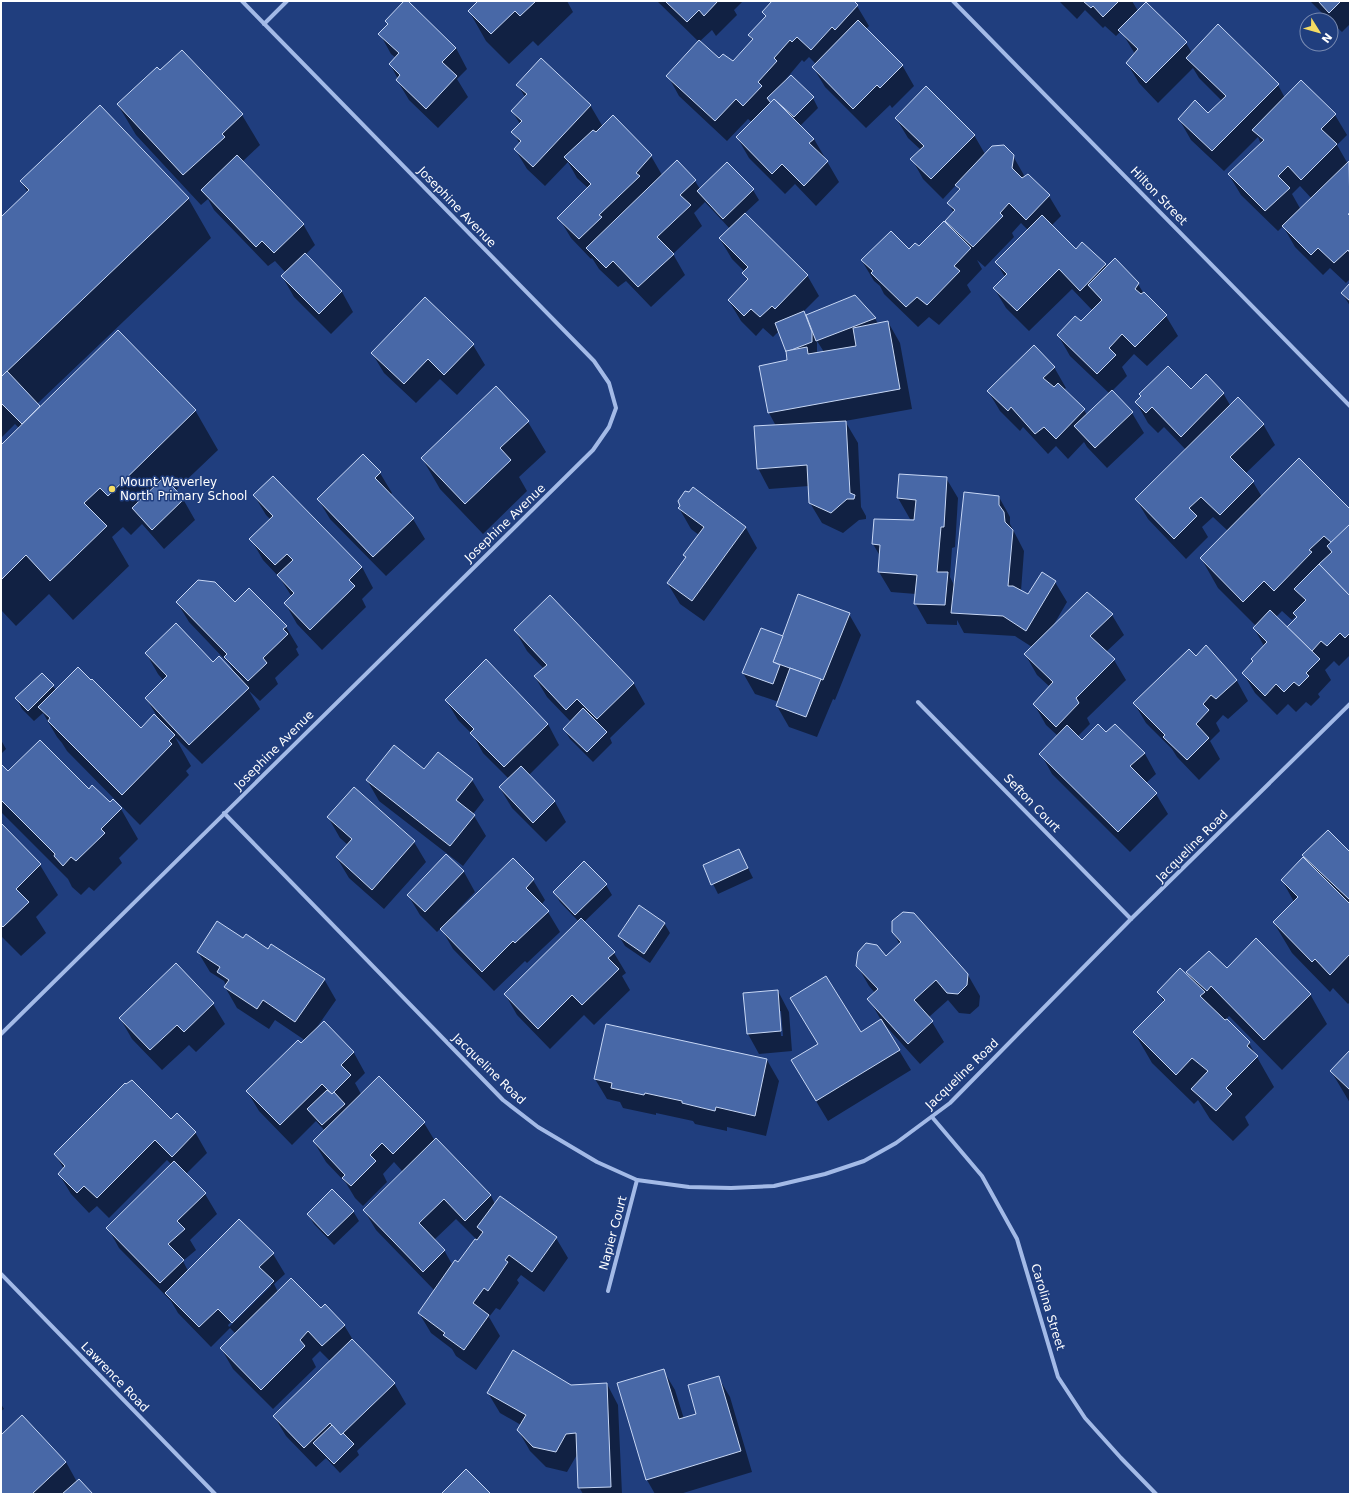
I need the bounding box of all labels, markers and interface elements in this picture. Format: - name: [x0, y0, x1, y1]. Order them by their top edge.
- north arrow: [1299, 12, 1339, 52]
- text: N: [1319, 30, 1335, 45]
- street label: Josephine Avenue: [414, 163, 499, 250]
- street label: Hilton Street: [1128, 164, 1191, 228]
- place label: Mount Waverley North Primary School: [120, 475, 247, 503]
- street label: Josephine Avenue: [461, 481, 548, 566]
- marker: Mount Waverley North Primary School: [107, 484, 117, 494]
- street label: Josephine Avenue: [231, 707, 317, 793]
- street label: Sefton Court: [1001, 771, 1063, 835]
- street label: Jacqueline Road: [1153, 807, 1231, 885]
- street label: Jacqueline Road: [449, 1030, 528, 1107]
- street label: Jacqueline Road: [922, 1036, 1001, 1113]
- street label: Napier Court: [596, 1194, 630, 1272]
- street label: Carolina Street: [1028, 1262, 1068, 1352]
- street label: Lawrence Road: [78, 1339, 152, 1415]

